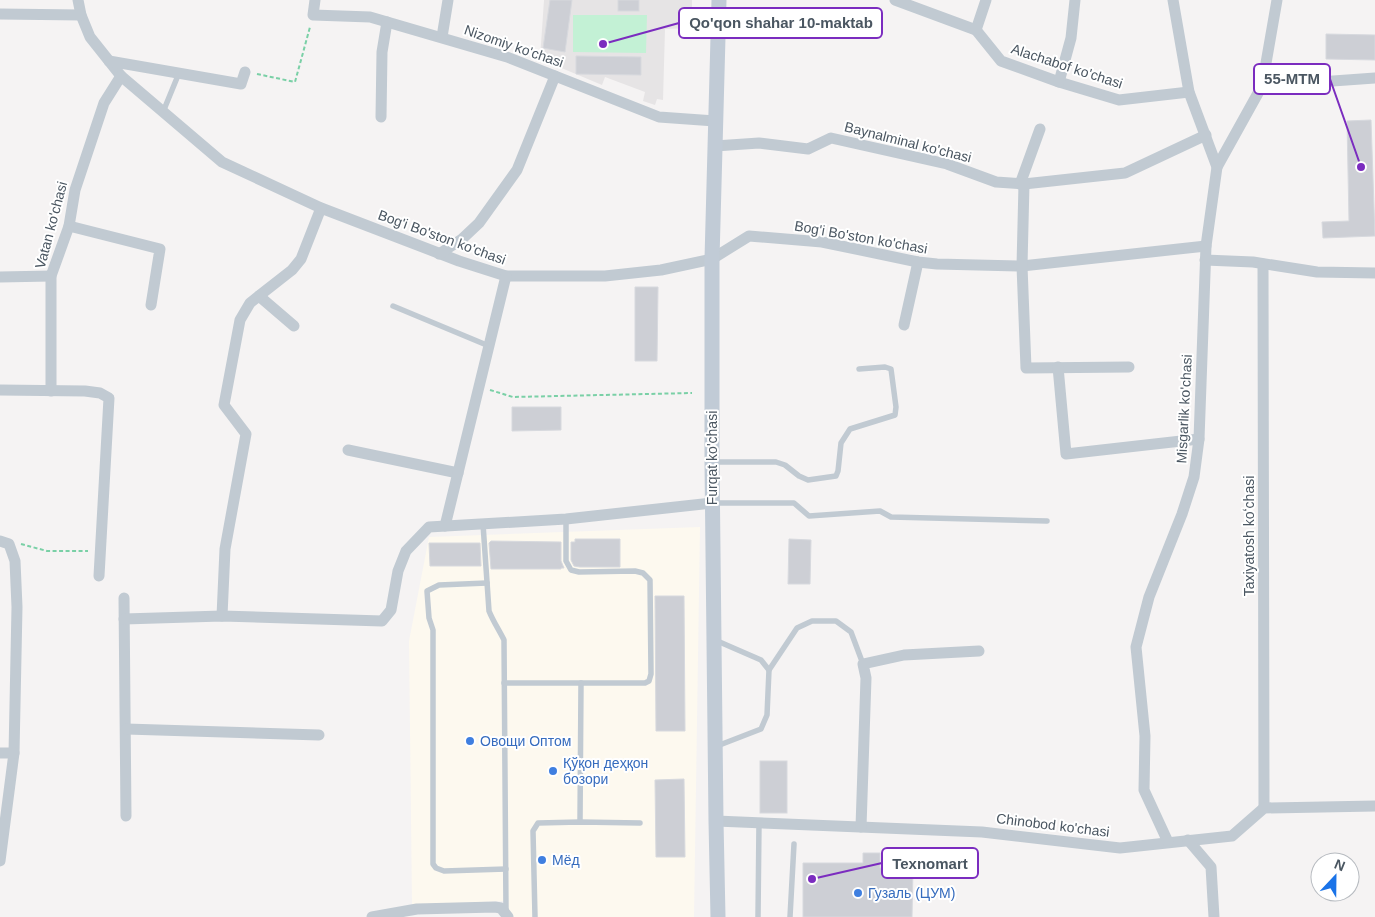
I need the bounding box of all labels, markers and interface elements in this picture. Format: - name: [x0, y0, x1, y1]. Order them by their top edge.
- callout: Qo'qon shahar 10-maktab: [679, 8, 882, 38]
- text: Qo'qon shahar 10-maktab: [689, 14, 873, 31]
- street label: Nizomiy ko'chasi: [462, 22, 566, 70]
- street label: Alachabof ko'chasi: [1009, 40, 1125, 92]
- callout: 55-МТМ: [1254, 64, 1330, 94]
- text: 55-МТМ: [1264, 70, 1320, 87]
- street label: Baynalminal ko'chasi: [843, 118, 973, 166]
- street label: Vatan ko'chasi: [32, 180, 70, 270]
- street label: Bog'i Bo'ston ko'chasi: [376, 206, 508, 268]
- street label: Bog'i Bo'ston ko'chasi: [793, 217, 929, 257]
- street label: Misgarlik ko'chasi: [1173, 354, 1195, 464]
- street label: Furqat ko'chasi: [704, 411, 720, 505]
- street label: Taxiyatosh koʻchasi: [1241, 476, 1257, 596]
- place label: Овощи Оптом: [480, 733, 571, 749]
- marker: Овощи Оптом: [464, 735, 476, 747]
- place label: Қўқон деҳқон бозори: [563, 755, 648, 787]
- marker: Қўқон деҳқон бозори: [547, 765, 559, 777]
- street label: Chinobod ko'chasi: [995, 810, 1111, 840]
- callout: Texnomart: [882, 848, 978, 878]
- place label: Мёд: [552, 852, 580, 868]
- north arrow: [1310, 852, 1360, 902]
- marker: Мёд: [536, 854, 548, 866]
- text: Texnomart: [892, 855, 968, 872]
- text: N: [1332, 856, 1348, 874]
- place label: Гузаль (ЦУМ): [868, 885, 955, 901]
- marker: Гузаль (ЦУМ): [852, 887, 864, 899]

